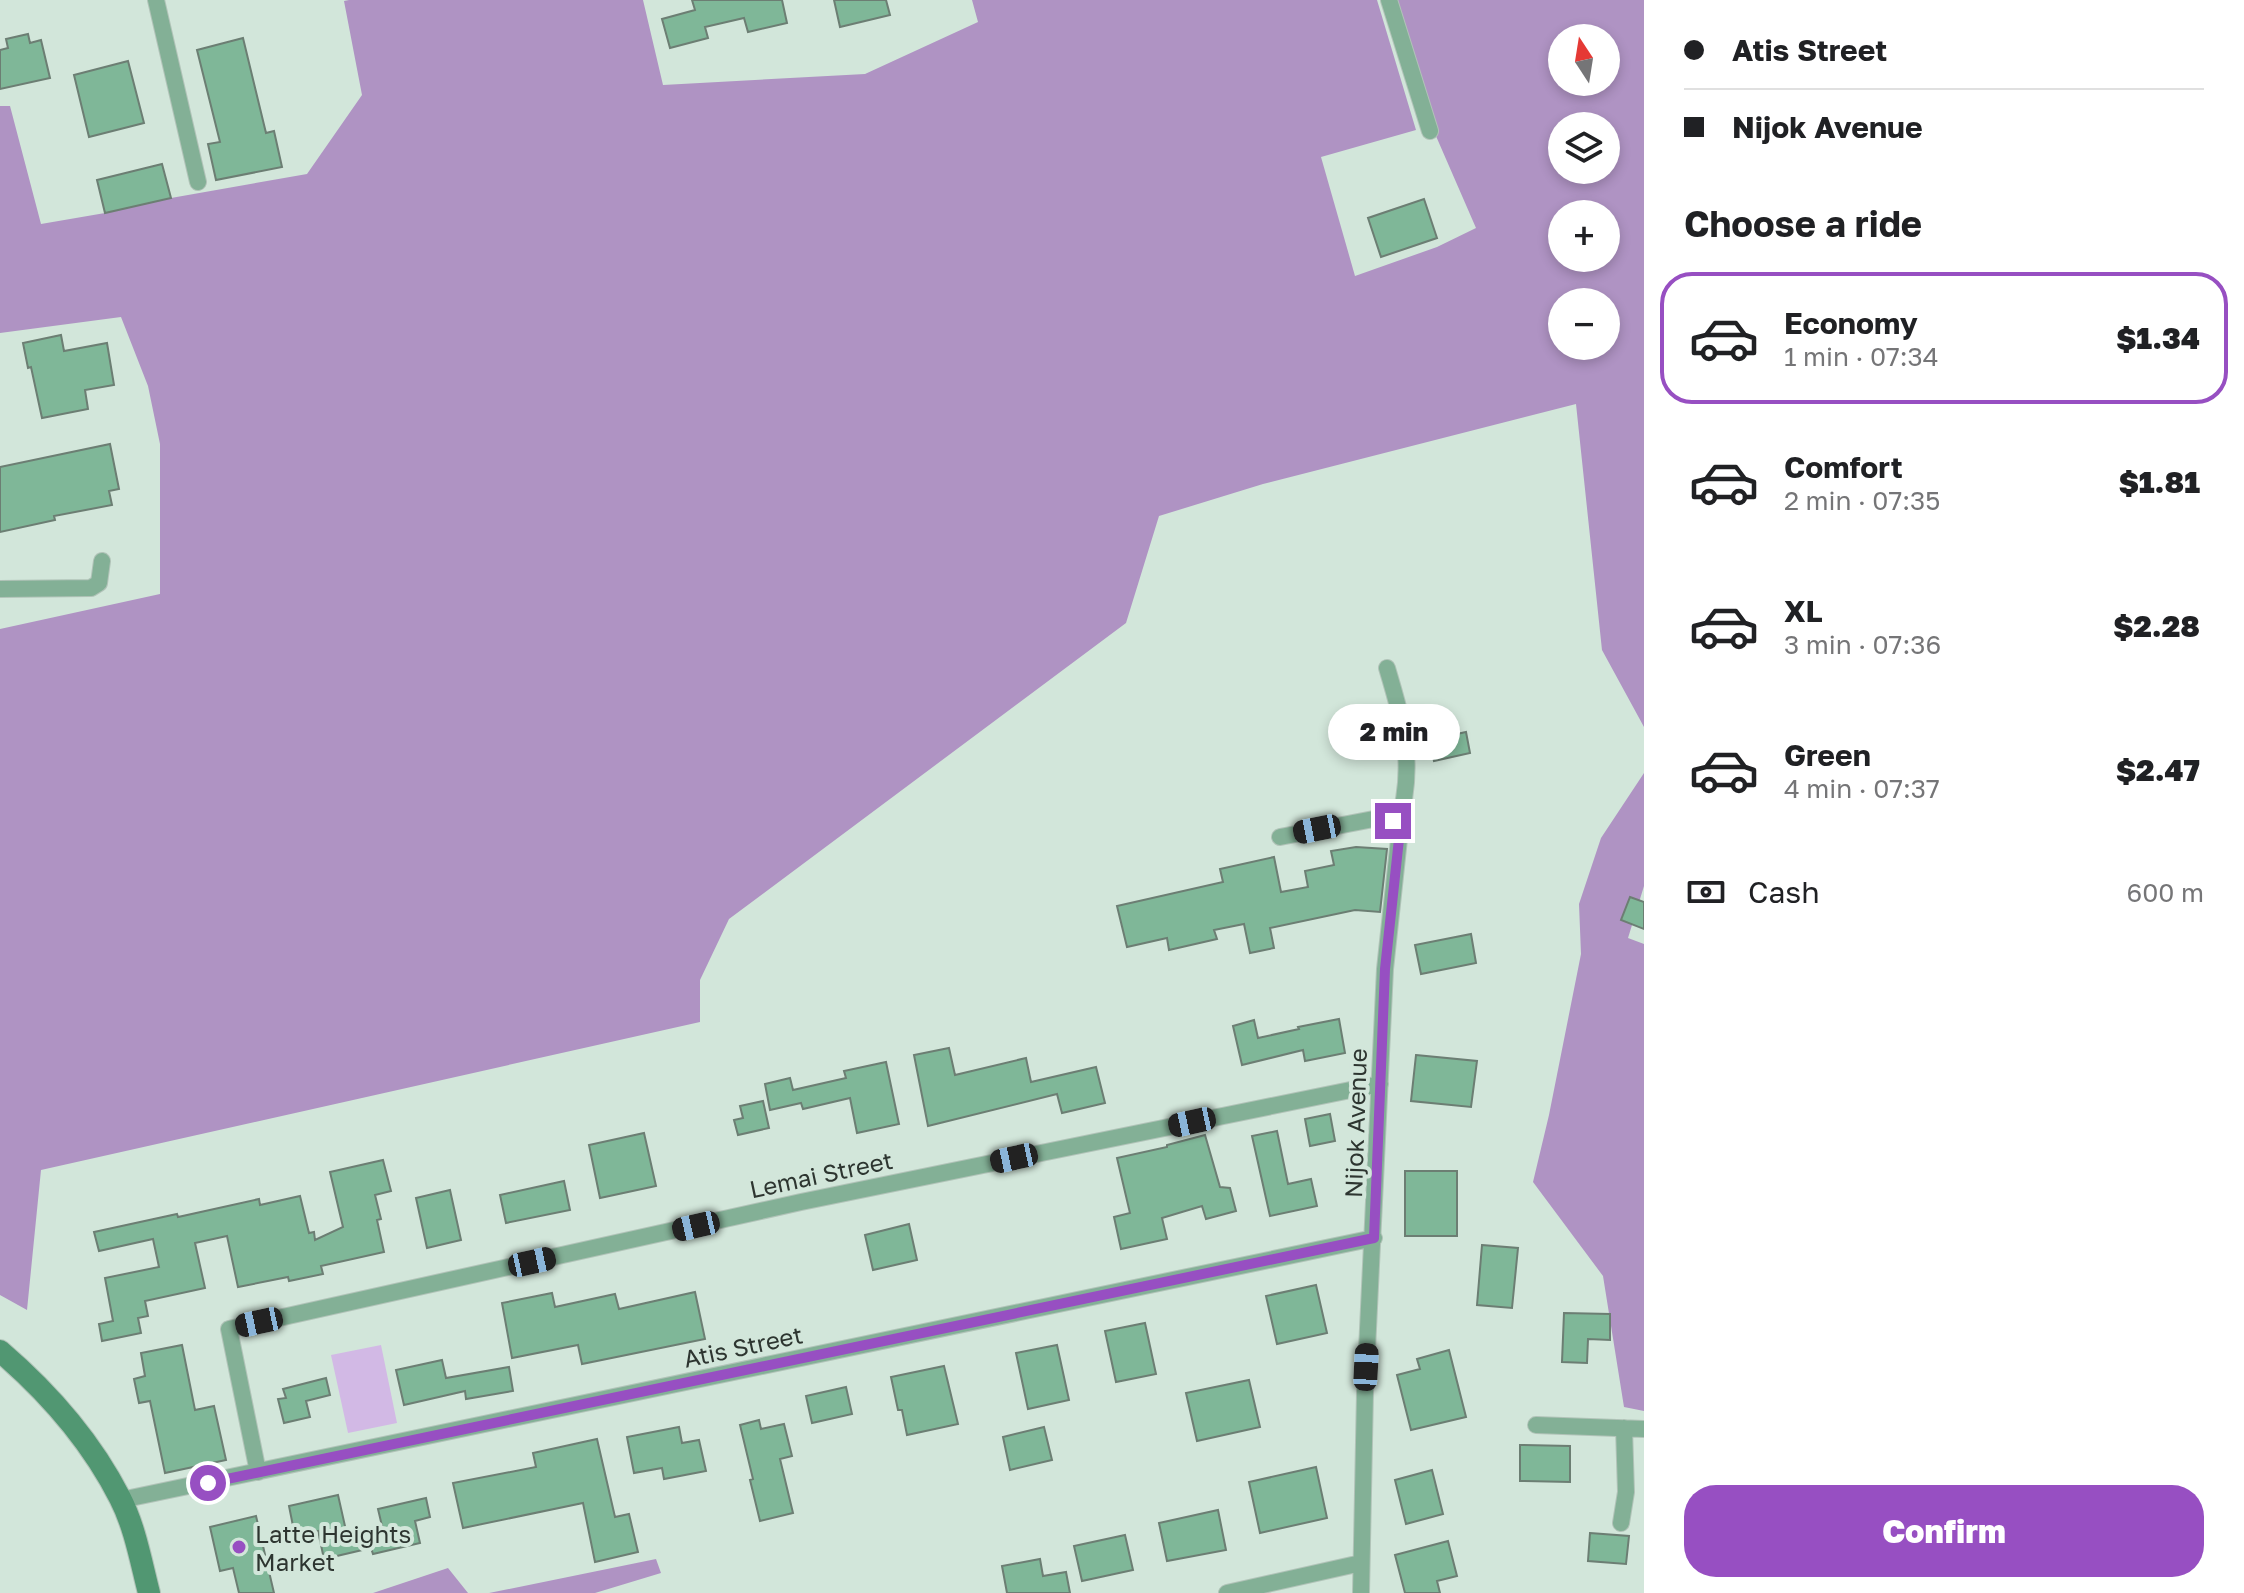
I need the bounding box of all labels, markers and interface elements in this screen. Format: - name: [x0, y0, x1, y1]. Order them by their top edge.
- north arrow: [1548, 24, 1620, 96]
- map controls: [1548, 24, 1620, 360]
- text: Atis Street: [1732, 32, 1887, 68]
- text: Nijok Avenue: [1732, 109, 1923, 145]
- button: layers: [1548, 112, 1620, 184]
- button: +: [1548, 200, 1620, 272]
- text: Choose a ride: [1684, 202, 1922, 245]
- button: −: [1548, 288, 1620, 360]
- icon: car: [1688, 302, 1760, 374]
- text: Economy: [1784, 305, 1918, 341]
- text: $1.34: [2116, 320, 2200, 356]
- text: 1 min · 07:34: [1784, 341, 1939, 372]
- icon: car: [1688, 446, 1760, 518]
- text: Comfort: [1784, 449, 1903, 485]
- text: $1.81: [2119, 464, 2200, 500]
- text: 2 min · 07:35: [1784, 485, 1940, 516]
- icon: car: [1688, 590, 1760, 662]
- text: XL: [1784, 593, 1823, 629]
- text: $2.28: [2113, 608, 2200, 644]
- text: 3 min · 07:36: [1784, 629, 1941, 660]
- callout: 2 min: [1327, 705, 1459, 761]
- text: 2 min: [1360, 716, 1428, 747]
- icon: car: [1688, 734, 1760, 806]
- text: Green: [1784, 737, 1871, 773]
- text: $2.47: [2116, 752, 2200, 788]
- text: 4 min · 07:37: [1784, 773, 1940, 804]
- route end: [1375, 803, 1411, 839]
- car: [1291, 813, 1343, 845]
- icon: cash: [1684, 870, 1728, 914]
- text: Cash: [1748, 874, 1820, 910]
- text: 600 m: [2127, 877, 2204, 908]
- street label: Nijok Avenue: [1338, 1048, 1372, 1198]
- car: [1166, 1105, 1218, 1139]
- car: [988, 1141, 1040, 1175]
- street label: Lemai Street: [747, 1145, 895, 1203]
- car: [670, 1209, 722, 1243]
- car: [506, 1245, 558, 1279]
- car: [233, 1305, 285, 1339]
- street label: Atis Street: [681, 1319, 805, 1373]
- car: [1353, 1342, 1379, 1392]
- route start: [190, 1465, 226, 1501]
- button: Confirm: [1684, 1485, 2204, 1577]
- place label: Latte Heights Market: [255, 1519, 411, 1576]
- marker: Latte Heights Market: [230, 1538, 248, 1556]

